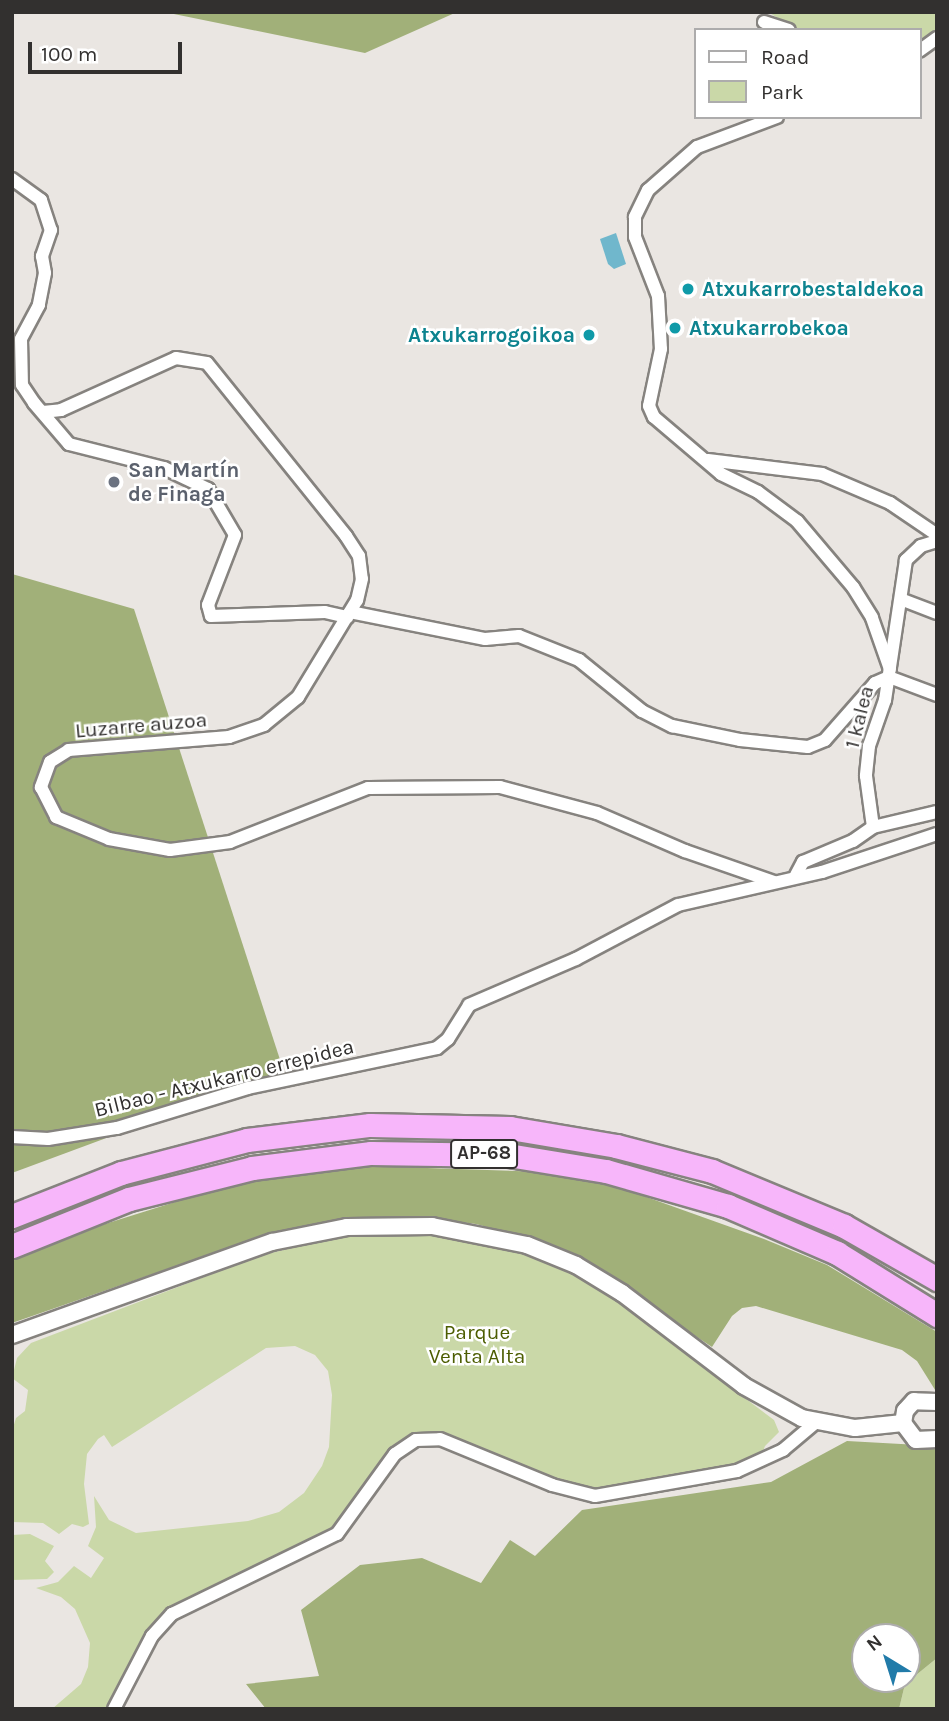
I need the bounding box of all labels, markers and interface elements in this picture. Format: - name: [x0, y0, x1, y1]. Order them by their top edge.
- scale bar: [32, 28, 186, 72]
- legend: [694, 28, 921, 119]
- text: 100 m: [41, 42, 98, 66]
- text: Road: [761, 45, 809, 69]
- text: Park: [761, 80, 804, 104]
- place label: Atxukarrobestaldekoa: [702, 276, 924, 302]
- marker: Atxukarrobestaldekoa: [680, 281, 696, 297]
- place label: Atxukarrobekoa: [689, 315, 849, 341]
- marker: Atxukarrobekoa: [667, 320, 683, 336]
- place label: Atxukarrogoikoa: [408, 322, 575, 348]
- marker: Atxukarrogoikoa: [581, 327, 597, 343]
- place label: San Martín de Finaga: [128, 457, 239, 507]
- marker: San Martín de Finaga: [106, 474, 122, 490]
- street label: 1 kalea: [839, 683, 879, 751]
- street label: Luzarre auzoa: [74, 707, 208, 743]
- street label: Bilbao - Atxukarro errepidea: [92, 1034, 356, 1122]
- road number: AP-68: [449, 1138, 519, 1170]
- park label: Parque Venta Alta: [429, 1319, 525, 1369]
- north arrow: [851, 1623, 921, 1693]
- text: N: [862, 1630, 886, 1656]

